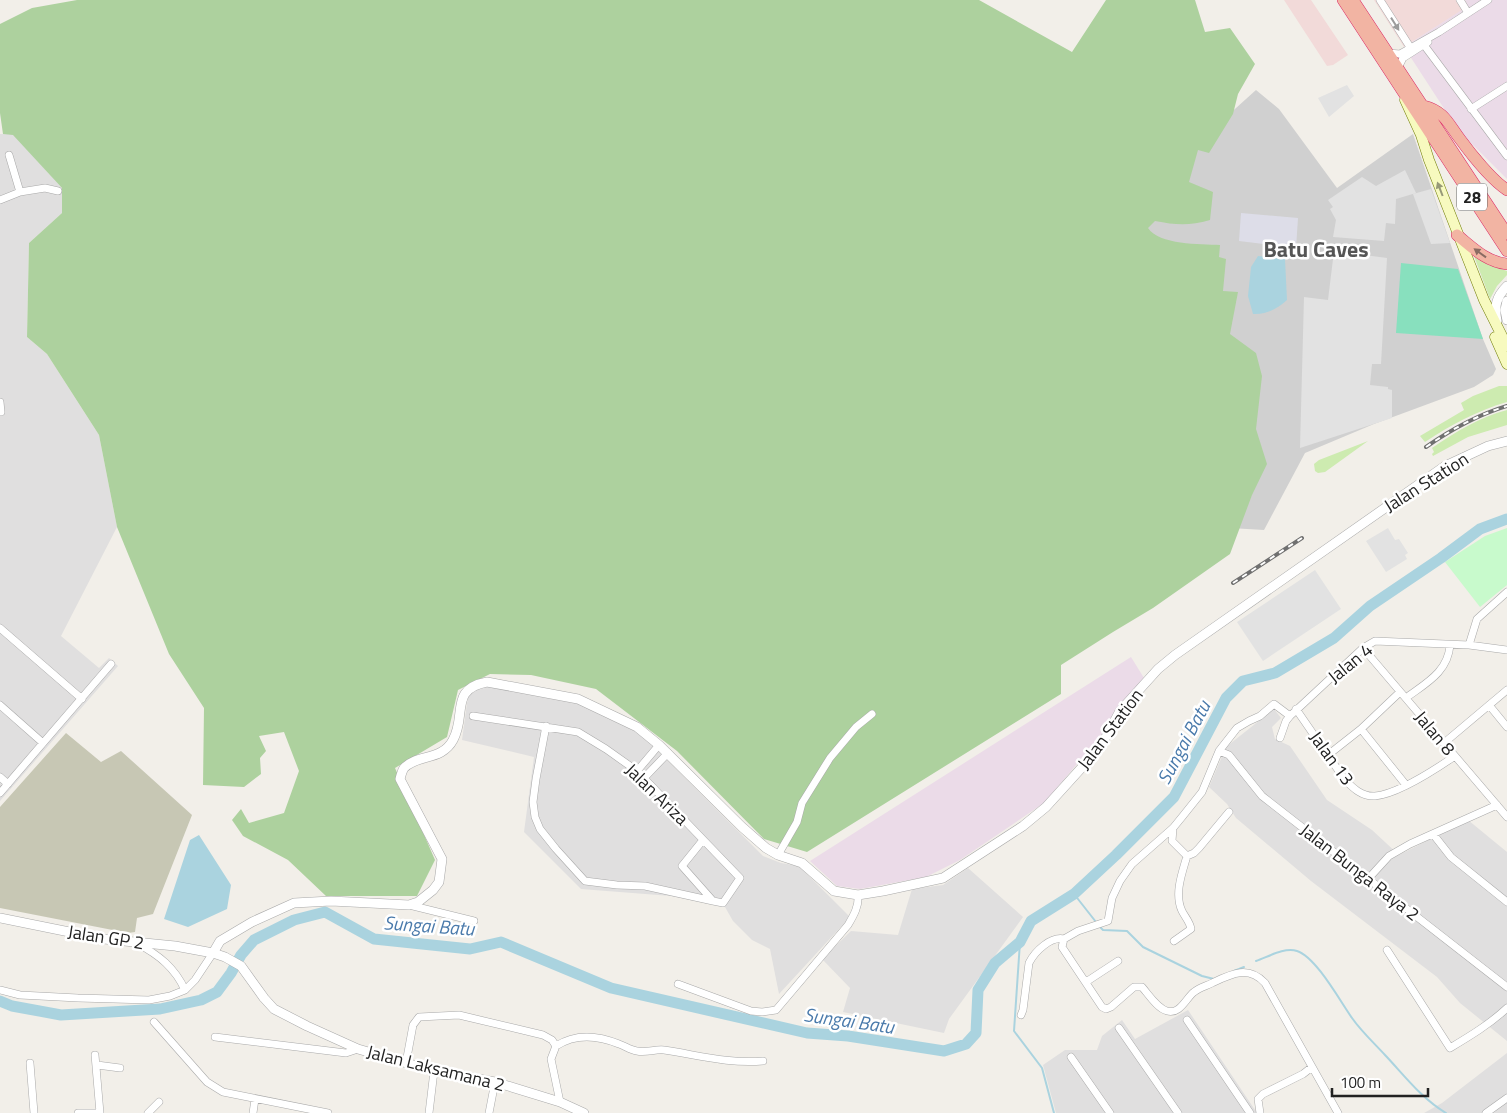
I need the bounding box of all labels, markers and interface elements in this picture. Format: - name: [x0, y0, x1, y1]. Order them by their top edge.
- one-way arrow: [1390, 17, 1400, 30]
- one-way arrow: [1436, 181, 1444, 196]
- road number: 28: [1457, 183, 1487, 210]
- district label: Batu Caves: [1263, 232, 1369, 266]
- one-way arrow: [1473, 248, 1487, 258]
- street label: Jalan Station: [1378, 445, 1474, 519]
- street label: Jalan 4: [1322, 636, 1378, 690]
- street label: Jalan Station: [1071, 683, 1149, 775]
- water label: Sungai Batu: [1149, 694, 1218, 789]
- street label: Jalan 8: [1408, 705, 1462, 761]
- street label: Jalan 13: [1303, 725, 1361, 791]
- street label: Jalan Ariza: [619, 757, 695, 831]
- street label: Jalan Bunga Raya 2: [1294, 817, 1426, 927]
- water label: Sungai Batu: [383, 907, 477, 943]
- street label: Jalan GP 2: [66, 918, 146, 956]
- water label: Sungai Batu: [802, 999, 898, 1041]
- street label: Jalan Laksamana 2: [364, 1038, 508, 1098]
- scale bar: [1332, 1066, 1428, 1098]
- text: 100 m: [1340, 1071, 1381, 1094]

